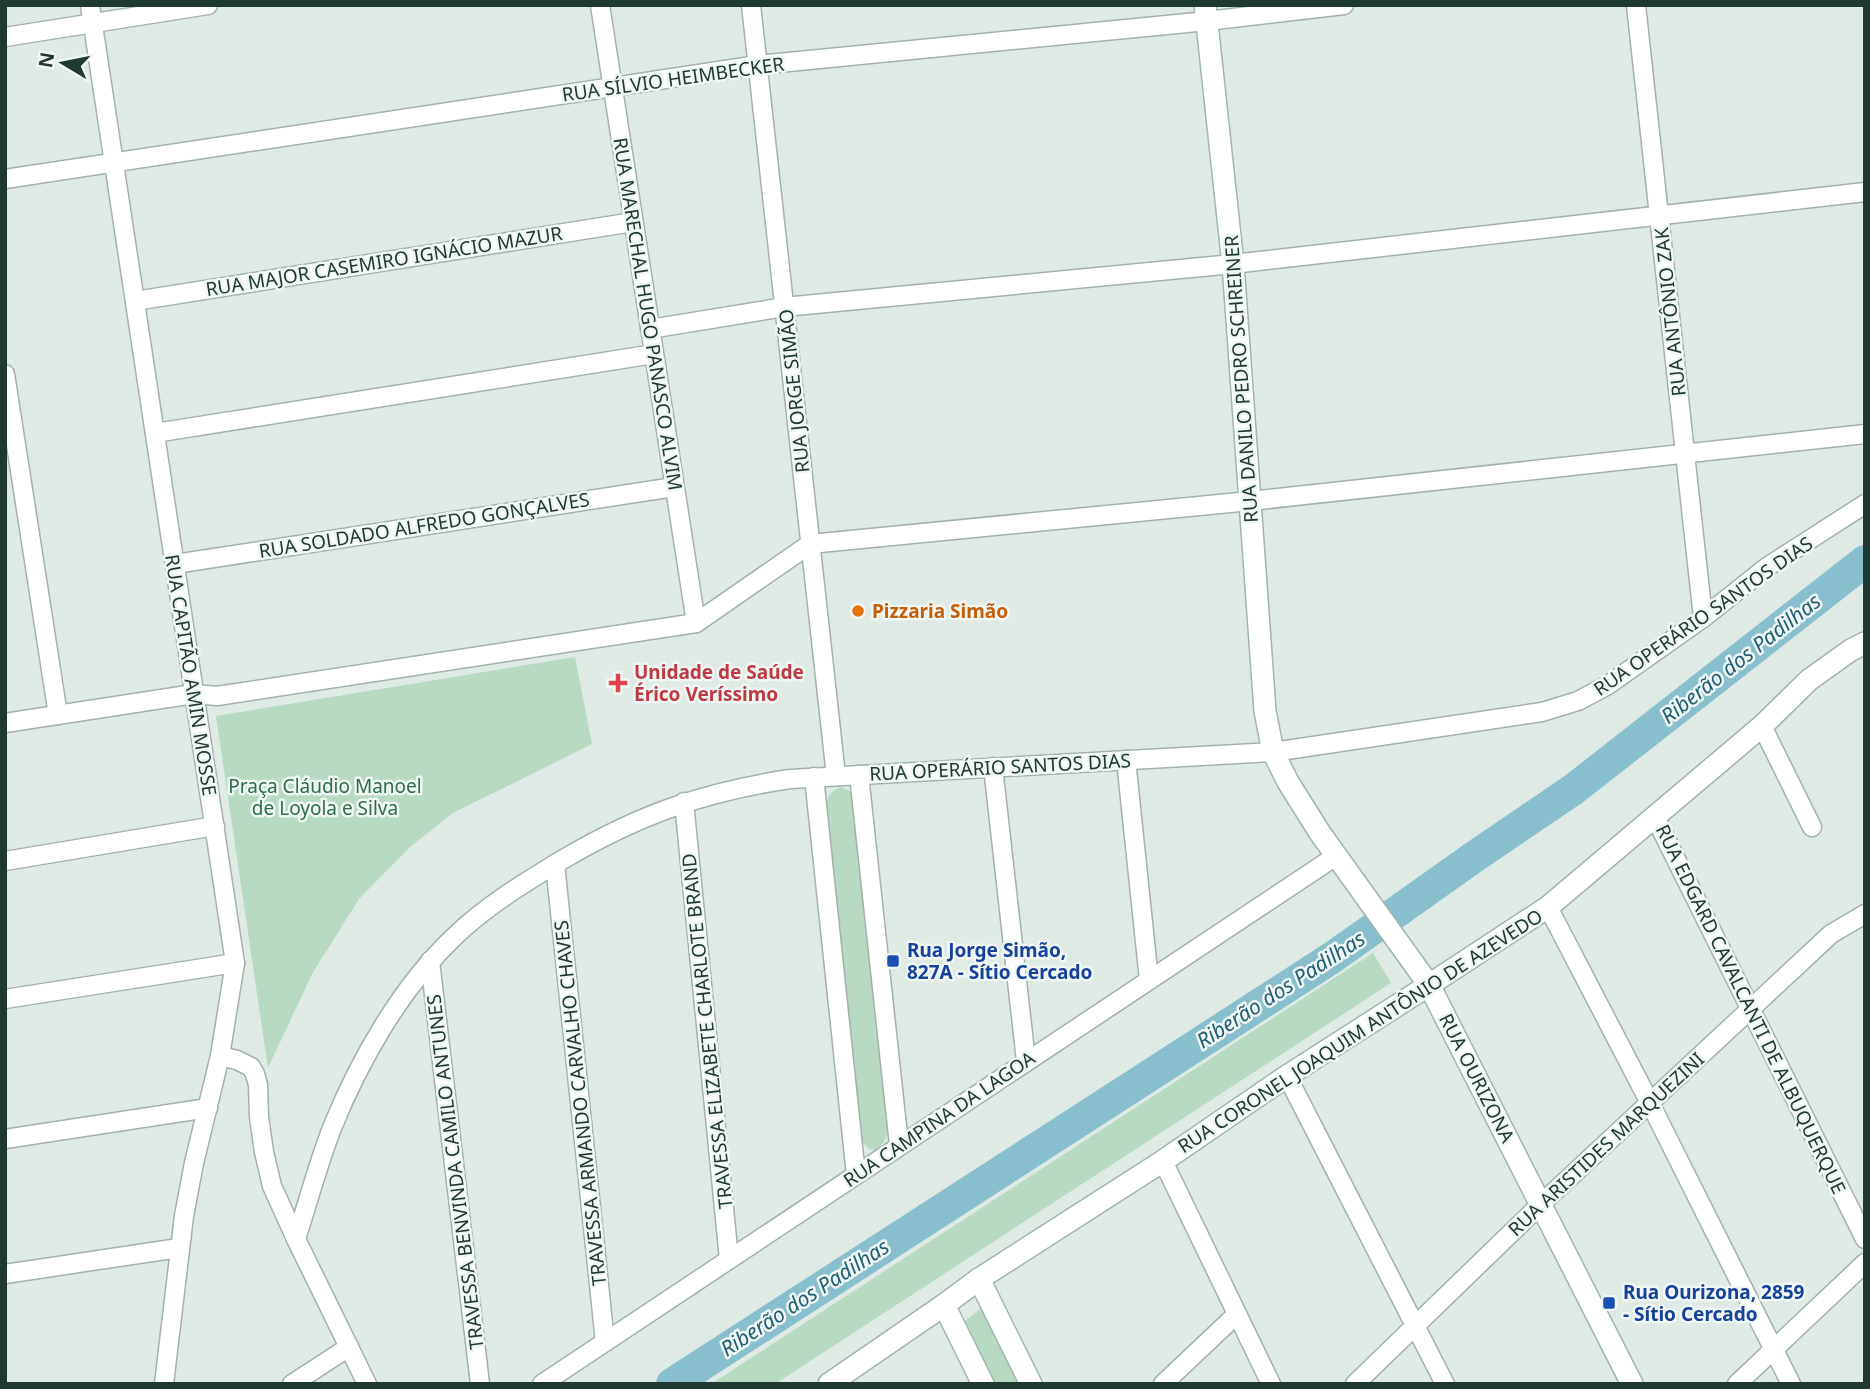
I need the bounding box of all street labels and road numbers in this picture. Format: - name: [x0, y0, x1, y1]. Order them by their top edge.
- street label: RUA SÍLVIO HEIMBECKER: [560, 51, 786, 107]
- street label: RUA MARECHAL HUGO PANASCO ALVIM: [607, 136, 689, 492]
- street label: RUA MAJOR CASEMIRO IGNÁCIO MAZUR: [204, 220, 564, 302]
- street label: RUA ANTÔNIO ZAK: [1648, 226, 1692, 398]
- street label: RUA DANILO PEDRO SCHREINER: [1218, 234, 1264, 524]
- street label: RUA JORGE SIMÃO: [772, 308, 816, 474]
- street label: RUA SOLDADO ALFREDO GONÇALVES: [257, 486, 591, 564]
- street label: RUA OPERÁRIO SANTOS DIAS: [1588, 530, 1818, 702]
- street label: RUA CAPITÃO AMIN MOSSE: [159, 552, 223, 798]
- street label: RUA OPERÁRIO SANTOS DIAS: [869, 747, 1131, 787]
- street label: RUA EDGARD CAVALCANTI DE ALBUQUERQUE: [1650, 820, 1852, 1198]
- street label: TRAVESSA ELIZABETE CHARLOTE BRAND: [675, 852, 739, 1210]
- street label: RUA CORONEL JOAQUIM ANTÔNIO DE AZEVEDO: [1172, 903, 1548, 1159]
- street label: TRAVESSA ARMANDO CARVALHO CHAVES: [548, 919, 612, 1287]
- street label: TRAVESSA BENVINDA CAMILO ANTUNES: [420, 993, 490, 1351]
- street label: RUA OURIZONA: [1433, 1009, 1521, 1148]
- street label: RUA CAMPINA DA LAGOA: [838, 1045, 1041, 1193]
- street label: RUA ARISTIDES MARQUEZINI: [1502, 1046, 1710, 1242]

